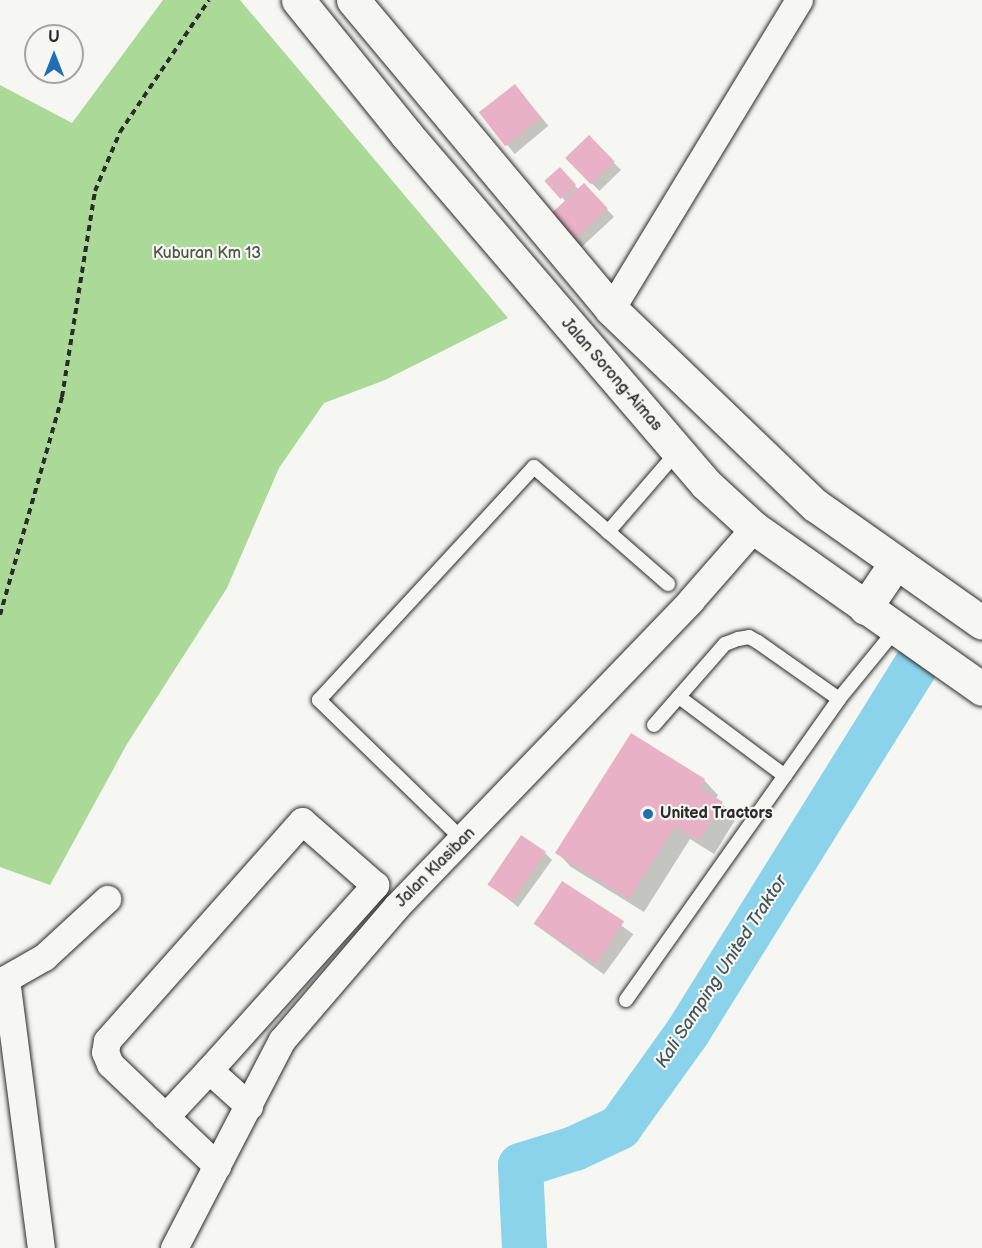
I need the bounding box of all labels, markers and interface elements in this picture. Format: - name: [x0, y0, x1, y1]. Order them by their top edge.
- north arrow: [24, 24, 84, 84]
- text: U: [48, 28, 60, 47]
- park label: Kuburan Km 13: [153, 244, 261, 264]
- street label: Jalan Sorong-Aimas: [557, 314, 665, 436]
- place label: United Tractors: [660, 804, 773, 824]
- marker: United Tractors: [641, 807, 655, 821]
- street label: Jalan Klasiban: [392, 824, 480, 912]
- water label: Kali Samping United Traktor: [651, 871, 793, 1073]

